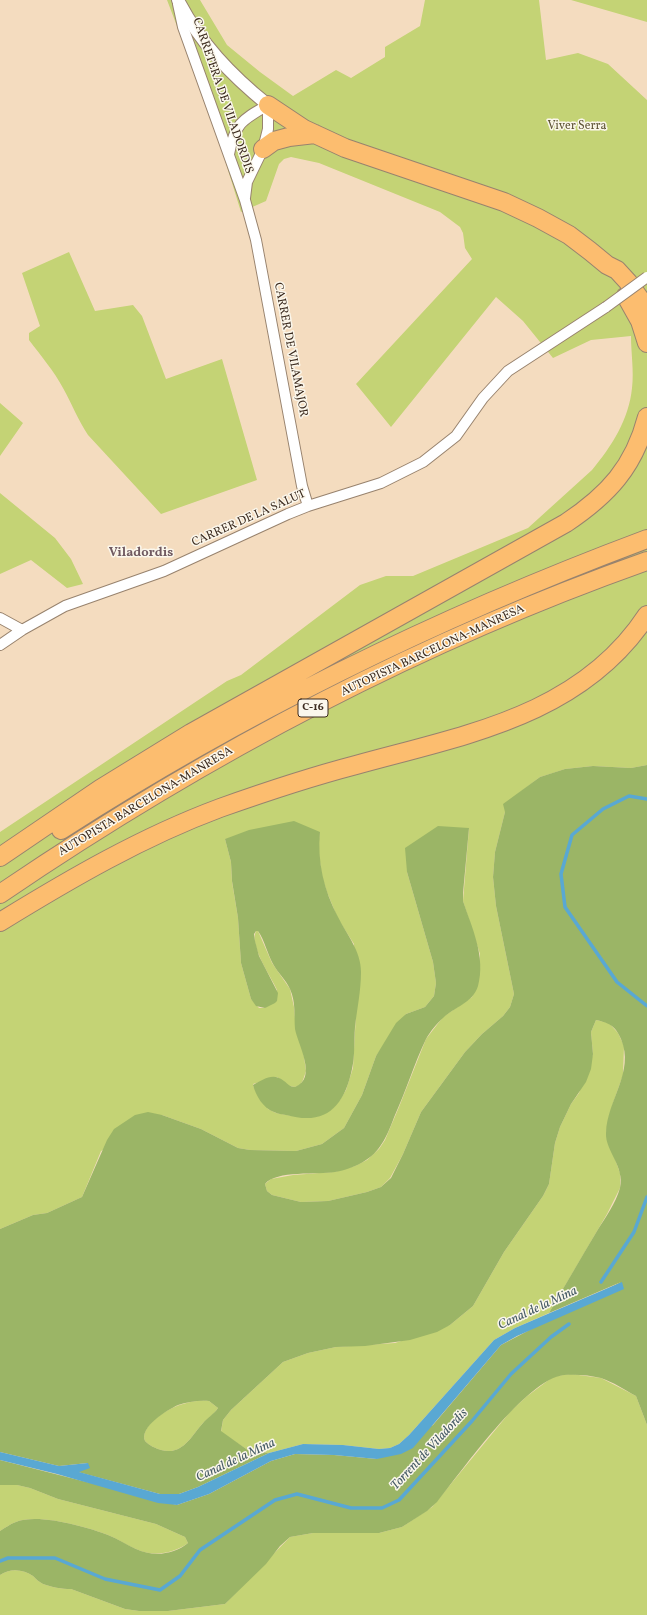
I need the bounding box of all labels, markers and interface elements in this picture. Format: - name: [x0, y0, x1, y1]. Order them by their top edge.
- street label: CARRETERA DE VILADORDIS: [189, 16, 255, 176]
- park label: Viver Serra: [548, 120, 606, 134]
- street label: CARRER DE VILAMAJOR: [270, 281, 310, 419]
- street label: CARRER DE LA SALUT: [190, 487, 308, 551]
- district label: Viladordis: [109, 546, 173, 562]
- street label: AUTOPISTA BARCELONA-MANRESA: [339, 602, 527, 700]
- road number: C-16: [298, 699, 328, 717]
- street label: AUTOPISTA BARCELONA-MANRESA: [56, 744, 236, 860]
- water label: Canal de la Mina: [496, 1284, 580, 1334]
- water label: Torrent de Viladordis: [388, 1406, 472, 1494]
- water label: Canal de la Mina: [194, 1436, 278, 1486]

